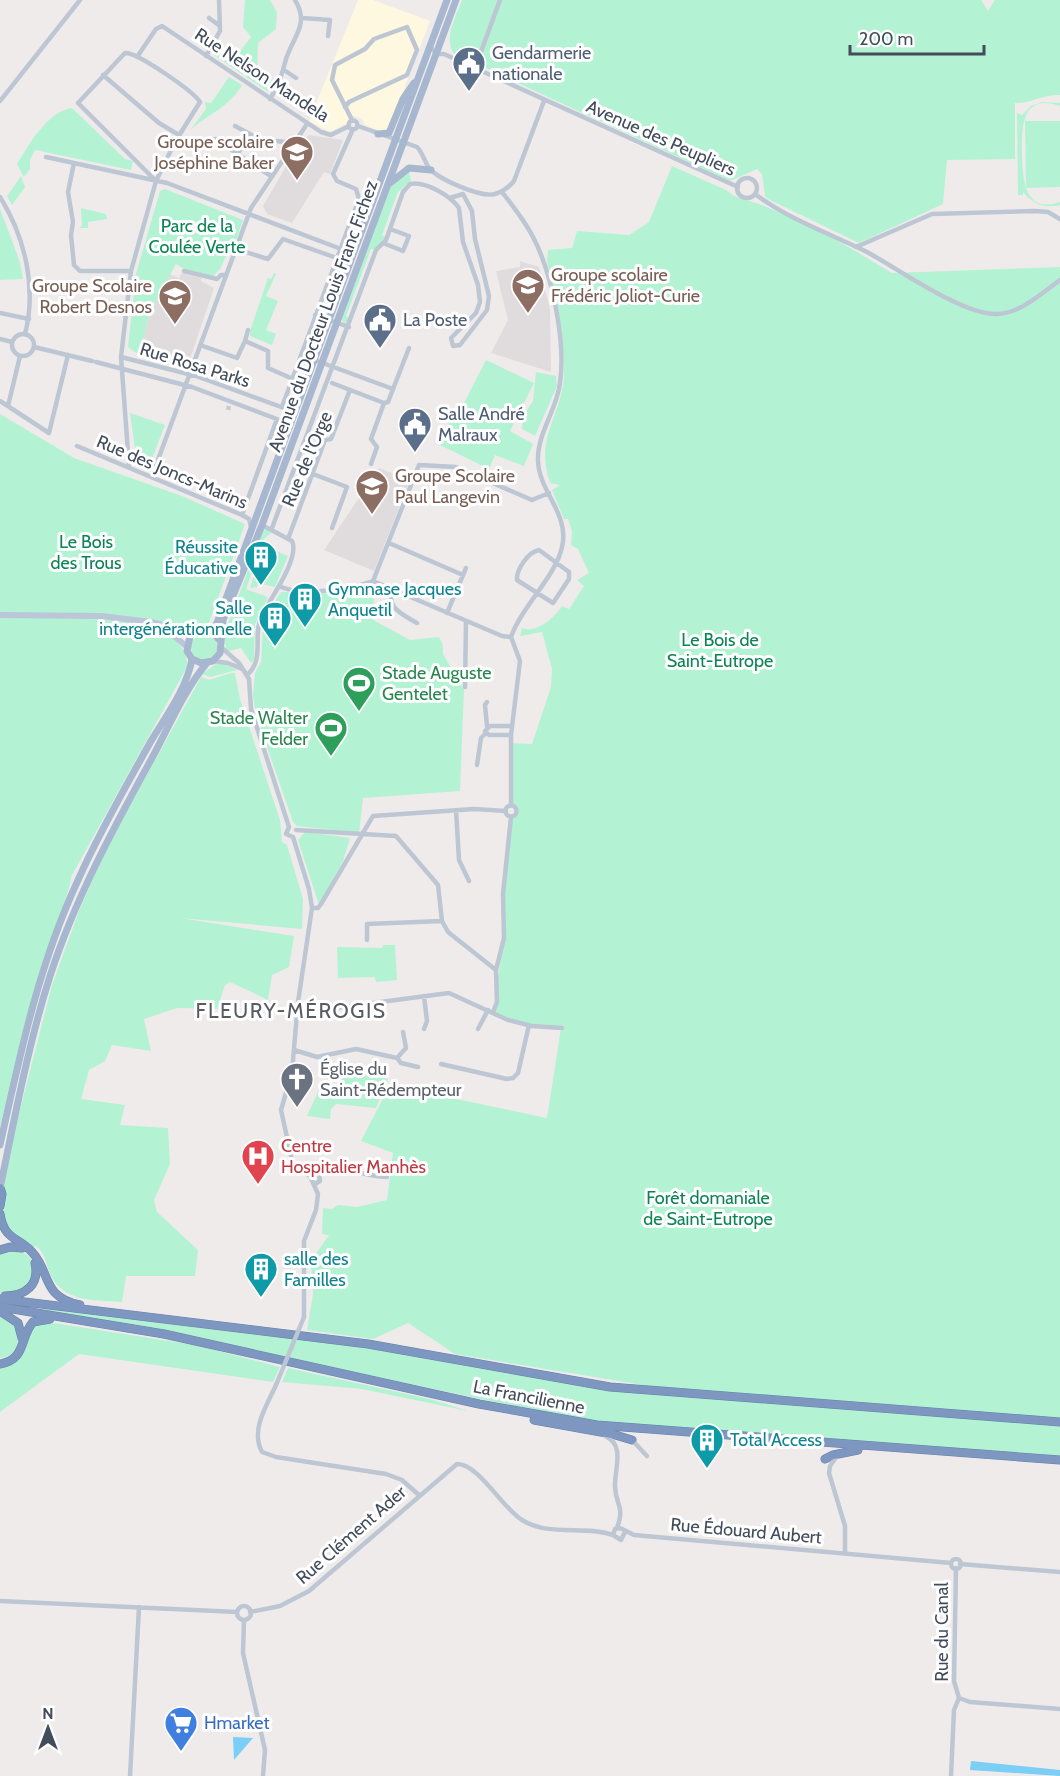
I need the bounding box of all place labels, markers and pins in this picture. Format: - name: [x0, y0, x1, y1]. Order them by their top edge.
- place label: Gendarmerie nationale: [492, 42, 591, 85]
- public building icon: Gendarmerie nationale: [451, 45, 487, 92]
- place label: Groupe scolaire Joséphine Baker: [153, 131, 274, 174]
- school or university icon: Groupe scolaire Joséphine Baker: [279, 134, 315, 181]
- place label: Groupe scolaire Frédéric Joliot-Curie: [551, 264, 700, 307]
- school or university icon: Groupe scolaire Frédéric Joliot-Curie: [510, 267, 546, 314]
- place label: Groupe Scolaire Robert Desnos: [32, 275, 152, 318]
- school or university icon: Groupe Scolaire Robert Desnos: [157, 278, 193, 325]
- public building icon: La Poste: [362, 302, 398, 349]
- place label: La Poste: [403, 309, 467, 331]
- place label: Salle André Malraux: [438, 403, 525, 446]
- public building icon: Salle André Malraux: [397, 406, 433, 453]
- place label: Groupe Scolaire Paul Langevin: [395, 465, 515, 508]
- school or university icon: Groupe Scolaire Paul Langevin: [354, 468, 390, 515]
- place label: Réussite Éducative: [164, 536, 238, 579]
- building icon: Réussite Éducative: [243, 539, 279, 586]
- place label: Gymnase Jacques Anquetil: [328, 578, 461, 621]
- building icon: Gymnase Jacques Anquetil: [287, 581, 323, 628]
- place label: Salle intergénérationnelle: [99, 597, 252, 640]
- building icon: Salle intergénérationnelle: [257, 600, 293, 647]
- place label: Stade Auguste Gentelet: [382, 662, 492, 705]
- sports icon: Stade Auguste Gentelet: [341, 665, 377, 712]
- place label: Stade Walter Felder: [210, 707, 308, 750]
- sports icon: Stade Walter Felder: [313, 710, 349, 757]
- place label: Église du Saint-Rédempteur: [320, 1058, 462, 1101]
- church icon: Église du Saint-Rédempteur: [279, 1061, 315, 1108]
- place label: Centre Hospitalier Manhès: [281, 1135, 426, 1178]
- hospital icon: Centre Hospitalier Manhès: [240, 1138, 276, 1185]
- place label: salle des Familles: [284, 1248, 348, 1291]
- building icon: salle des Familles: [243, 1251, 279, 1298]
- building icon: Total Access: [689, 1422, 725, 1469]
- place label: Total Access: [730, 1429, 822, 1451]
- supermarket icon: Hmarket: [163, 1705, 199, 1752]
- place label: Hmarket: [204, 1712, 270, 1734]

